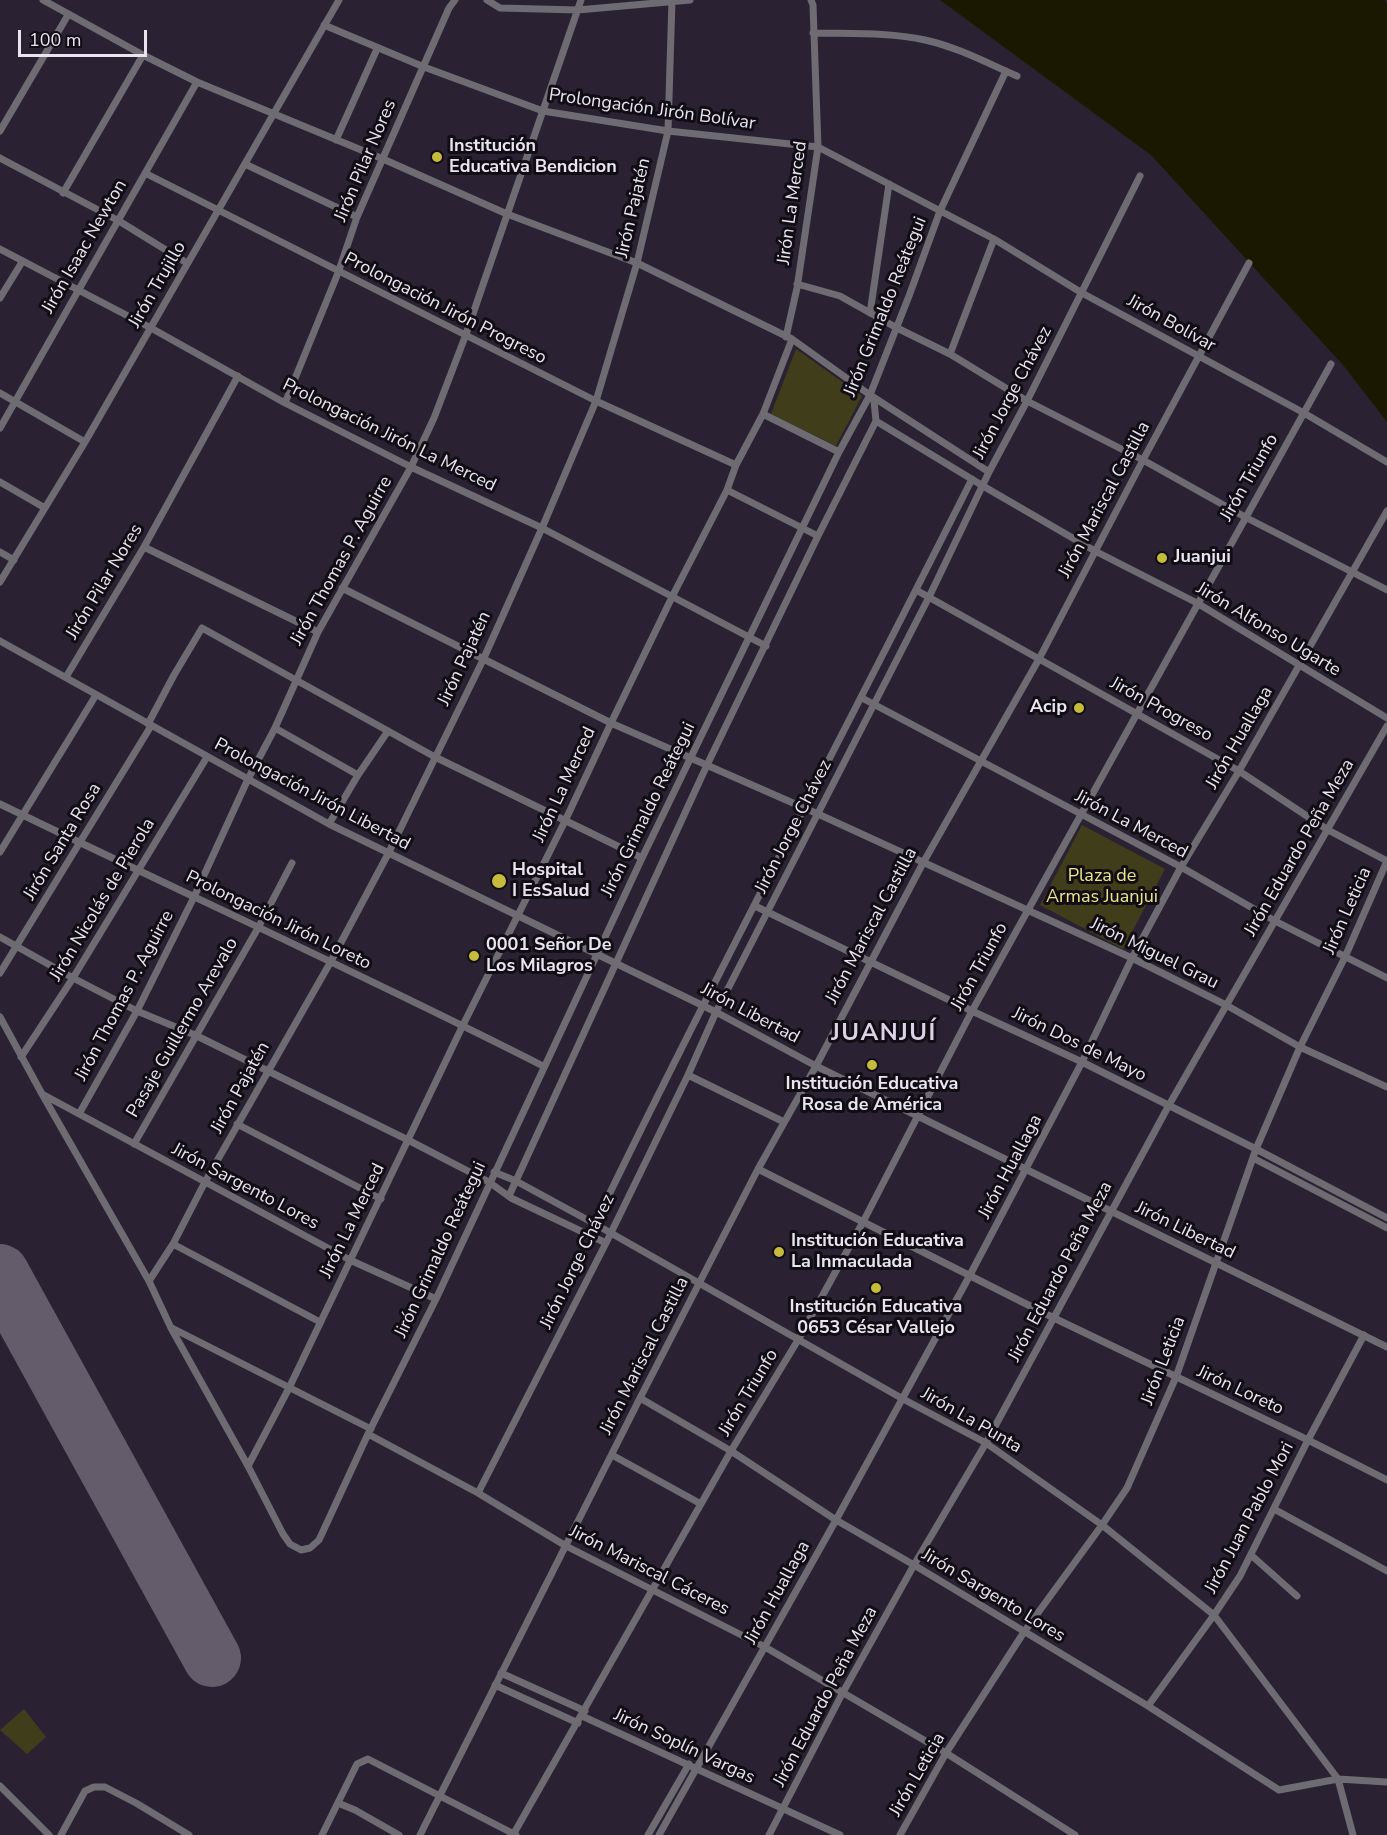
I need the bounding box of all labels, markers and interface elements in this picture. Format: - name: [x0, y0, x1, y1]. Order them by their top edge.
- scale bar: [21, 18, 150, 56]
- text: 100 m: [29, 28, 81, 52]
- street label: Prolongación Jirón Bolívar: [547, 85, 757, 135]
- street label: Jirón Pilar Nores: [331, 97, 401, 225]
- place label: Institución Educativa Bendicion: [449, 136, 617, 178]
- street label: Jirón La Merced: [774, 140, 812, 266]
- marker: Institución Educativa Bendicion: [430, 150, 444, 164]
- street label: Jirón Pajatén: [612, 156, 656, 260]
- street label: Jirón Isaac Newton: [38, 176, 132, 318]
- street label: Jirón Grimaldo Reátegui: [840, 214, 932, 400]
- street label: Jirón Trujillo: [125, 238, 191, 332]
- street label: Prolongación Jirón Progreso: [340, 248, 550, 370]
- street label: Jirón Bolívar: [1123, 291, 1219, 357]
- street label: Jirón Jorge Chávez: [969, 323, 1057, 463]
- street label: Prolongación Jirón La Merced: [279, 375, 499, 497]
- street label: Jirón Mariscal Castilla: [1055, 418, 1155, 582]
- street label: Jirón Triunfo: [1216, 430, 1284, 526]
- street label: Jirón Thomas P. Aguirre: [287, 473, 397, 649]
- street label: Jirón Pilar Nores: [62, 520, 148, 644]
- place label: Juanjui: [1174, 547, 1231, 569]
- marker: Juanjui: [1155, 551, 1169, 565]
- street label: Jirón Alfonso Ugarte: [1192, 578, 1344, 682]
- street label: Jirón Pajatén: [434, 608, 496, 710]
- street label: Jirón Progreso: [1106, 673, 1216, 747]
- street label: Jirón Huallaga: [1202, 683, 1278, 793]
- place label: Acip: [1030, 697, 1067, 719]
- marker: Acip: [1072, 701, 1086, 715]
- street label: Jirón Grimaldo Reátegui: [597, 719, 701, 901]
- street label: Jirón La Merced: [529, 724, 601, 846]
- street label: Prolongación Jirón Libertad: [210, 734, 414, 856]
- street label: Jirón Eduardo Peña Meza: [1240, 756, 1360, 940]
- street label: Jirón Jorge Chávez: [751, 757, 837, 897]
- street label: Jirón Santa Rosa: [20, 780, 106, 904]
- street label: Jirón La Merced: [1071, 786, 1191, 864]
- street label: Jirón Nicolás de Pierola: [46, 815, 160, 985]
- street label: Jirón Mariscal Castilla: [822, 844, 922, 1008]
- place label: Hospital I EsSalud: [512, 860, 590, 902]
- street label: Jirón Leticia: [1319, 864, 1377, 958]
- park label: Plaza de Armas Juanjui: [1046, 866, 1158, 908]
- street label: Prolongación Jirón Loreto: [182, 867, 374, 975]
- marker: Hospital I EsSalud: [490, 872, 508, 890]
- street label: Jirón Thomas P. Aguirre: [71, 907, 179, 1085]
- street label: Jirón Miguel Grau: [1086, 914, 1222, 994]
- street label: Jirón Triunfo: [947, 919, 1013, 1015]
- street label: Pasaje Guillermo Arevalo: [123, 934, 243, 1122]
- place label: 0001 Señor De Los Milagros: [486, 935, 611, 978]
- marker: 0001 Señor De Los Milagros: [467, 949, 481, 963]
- street label: Jirón Libertad: [697, 979, 803, 1049]
- street label: Jirón Dos de Mayo: [1008, 1003, 1150, 1087]
- district label: JUANJUÍ: [831, 1020, 937, 1048]
- street label: Jirón Pajatén: [207, 1038, 275, 1138]
- marker: Institución Educativa Rosa de América: [865, 1058, 879, 1072]
- place label: Institución Educativa Rosa de América: [786, 1074, 958, 1116]
- street label: Jirón Huallaga: [975, 1111, 1047, 1223]
- street label: Jirón Sargento Lores: [168, 1139, 322, 1235]
- street label: Jirón Grimaldo Reátegui: [391, 1159, 491, 1341]
- street label: Jirón La Merced: [316, 1160, 390, 1282]
- street label: Jirón Eduardo Peña Meza: [1004, 1178, 1118, 1366]
- street label: Jirón Jorge Chávez: [536, 1191, 620, 1333]
- street label: Jirón Libertad: [1132, 1198, 1238, 1264]
- place label: Institución Educativa La Inmaculada: [791, 1231, 964, 1274]
- marker: Institución Educativa La Inmaculada: [772, 1245, 786, 1259]
- street label: Jirón Mariscal Castilla: [596, 1274, 694, 1438]
- marker: Institución Educativa 0653 César Vallejo: [869, 1281, 883, 1295]
- place label: Institución Educativa 0653 César Vallejo: [790, 1297, 962, 1340]
- street label: Jirón Leticia: [1137, 1314, 1191, 1408]
- street label: Jirón Triunfo: [715, 1346, 783, 1440]
- street label: Jirón Loreto: [1193, 1362, 1287, 1420]
- street label: Jirón La Punta: [917, 1384, 1025, 1458]
- street label: Jirón Juan Pablo Mori: [1201, 1439, 1299, 1597]
- street label: Jirón Mariscal Cáceres: [565, 1521, 733, 1621]
- street label: Jirón Huallaga: [741, 1538, 815, 1648]
- street label: Jirón Sargento Lores: [917, 1545, 1069, 1647]
- street label: Jirón Eduardo Peña Meza: [769, 1603, 883, 1791]
- street label: Jirón Soplín Vargas: [610, 1705, 758, 1789]
- street label: Jirón Leticia: [885, 1729, 951, 1821]

